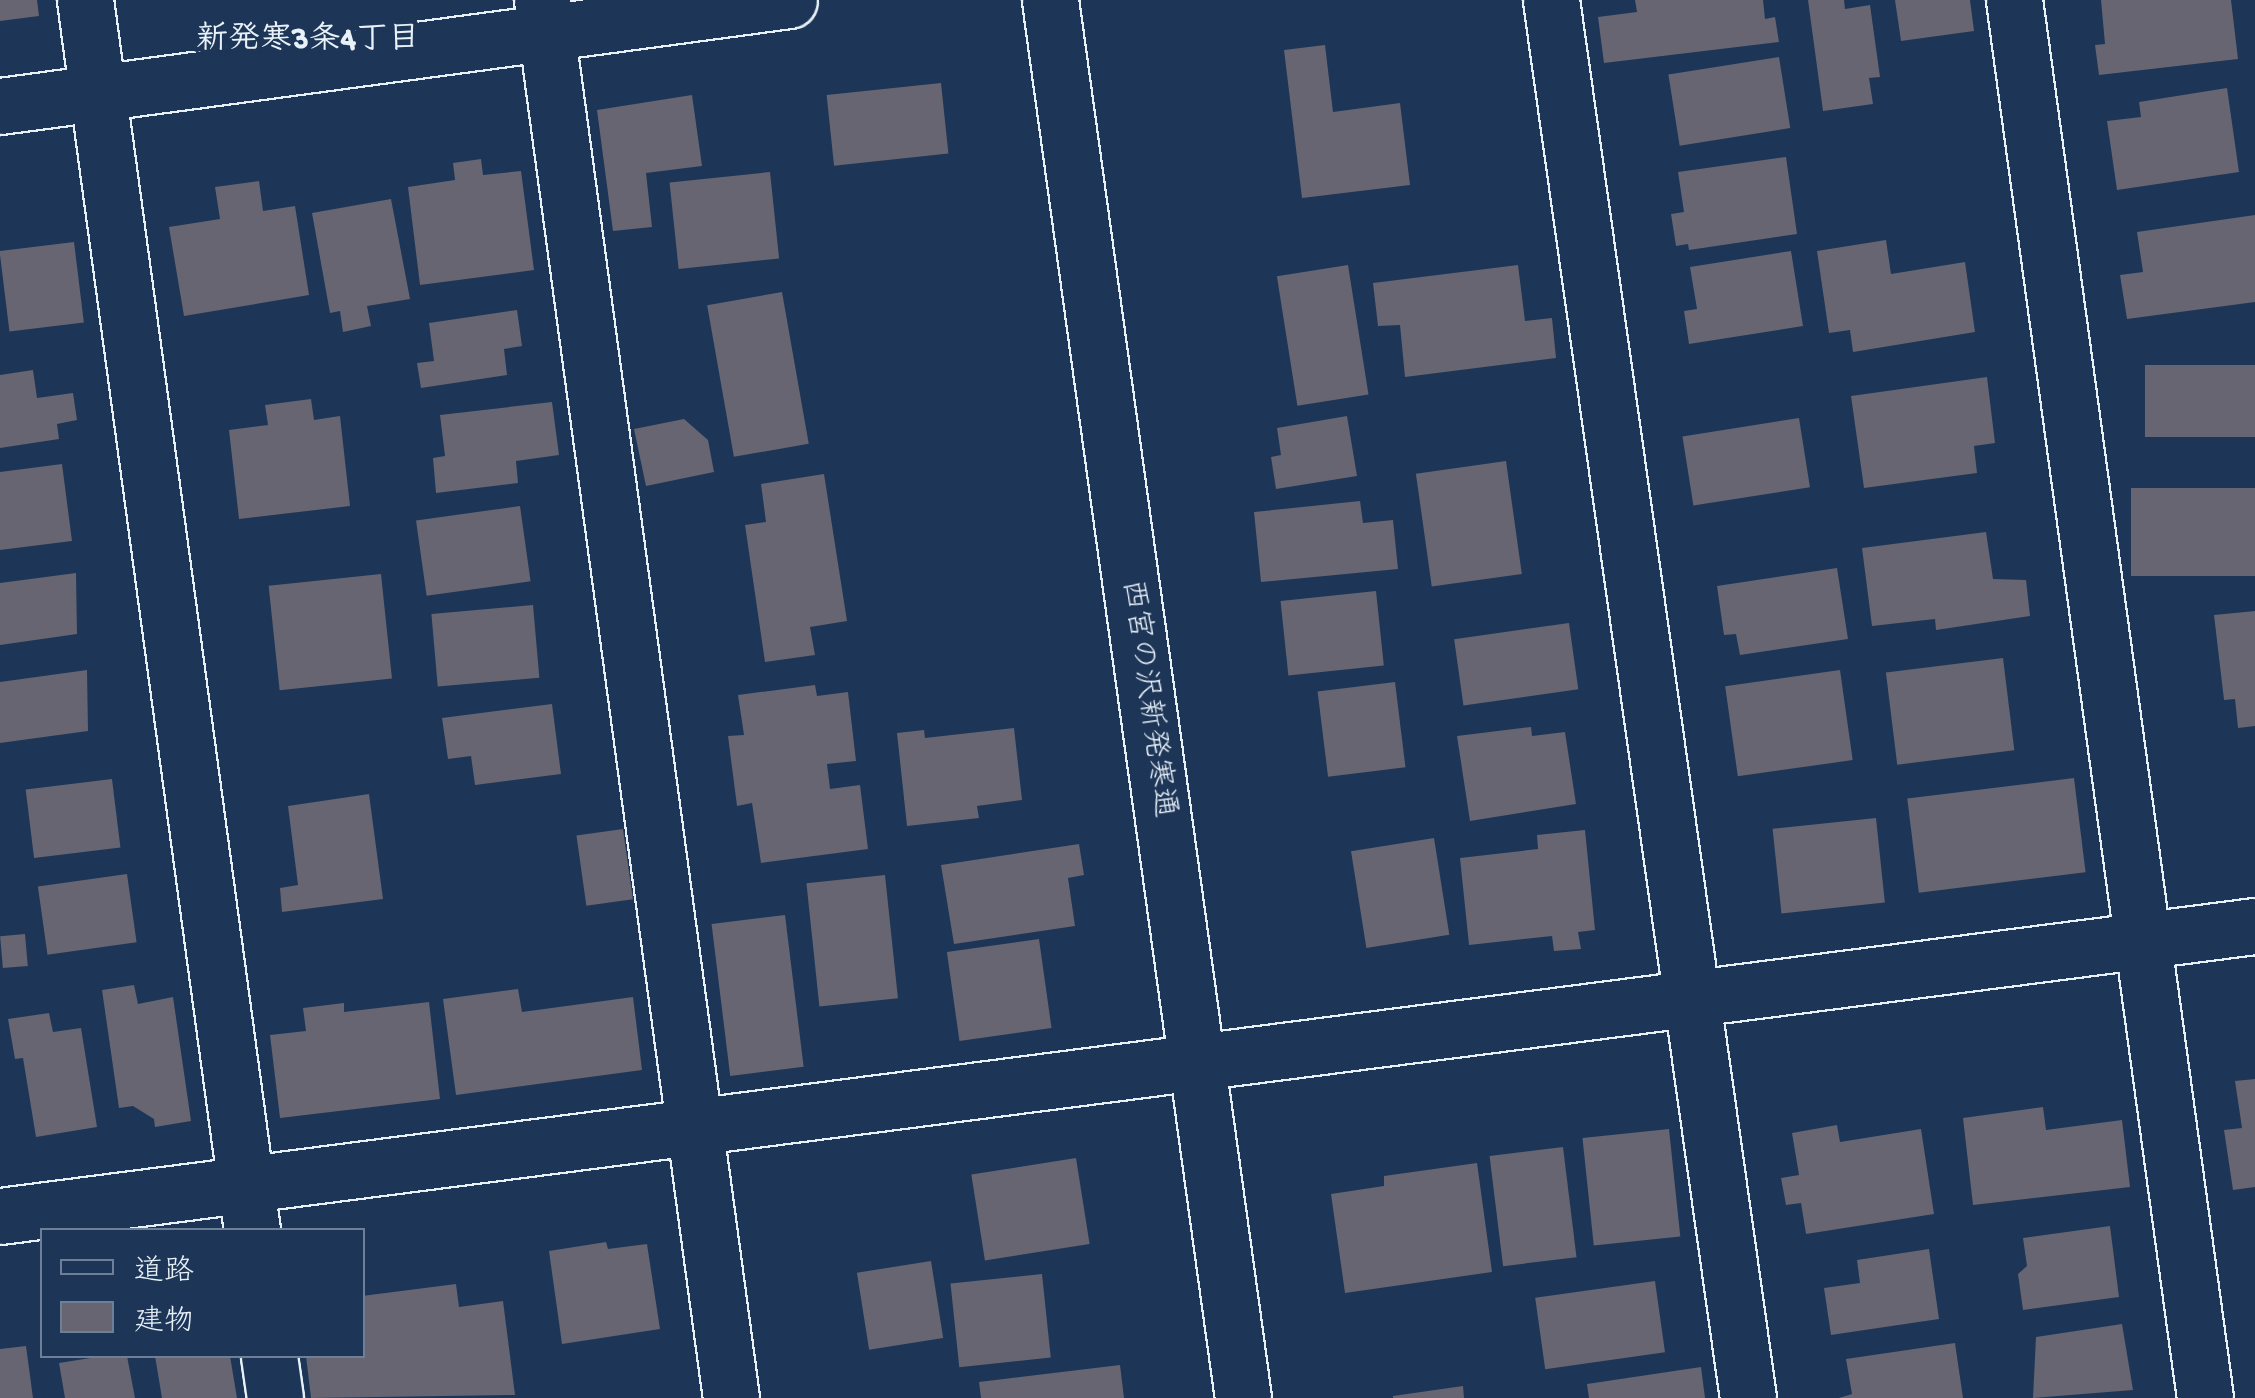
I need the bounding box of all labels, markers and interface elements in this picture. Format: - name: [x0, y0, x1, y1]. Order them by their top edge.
- district label: 新発寒3条4丁目: [196, 22, 420, 60]
- street label: 西宮の沢新発寒通: [1111, 578, 1181, 820]
- legend: [40, 1228, 365, 1358]
- text: 道路: [134, 1256, 194, 1291]
- text: 建物: [134, 1306, 194, 1341]

